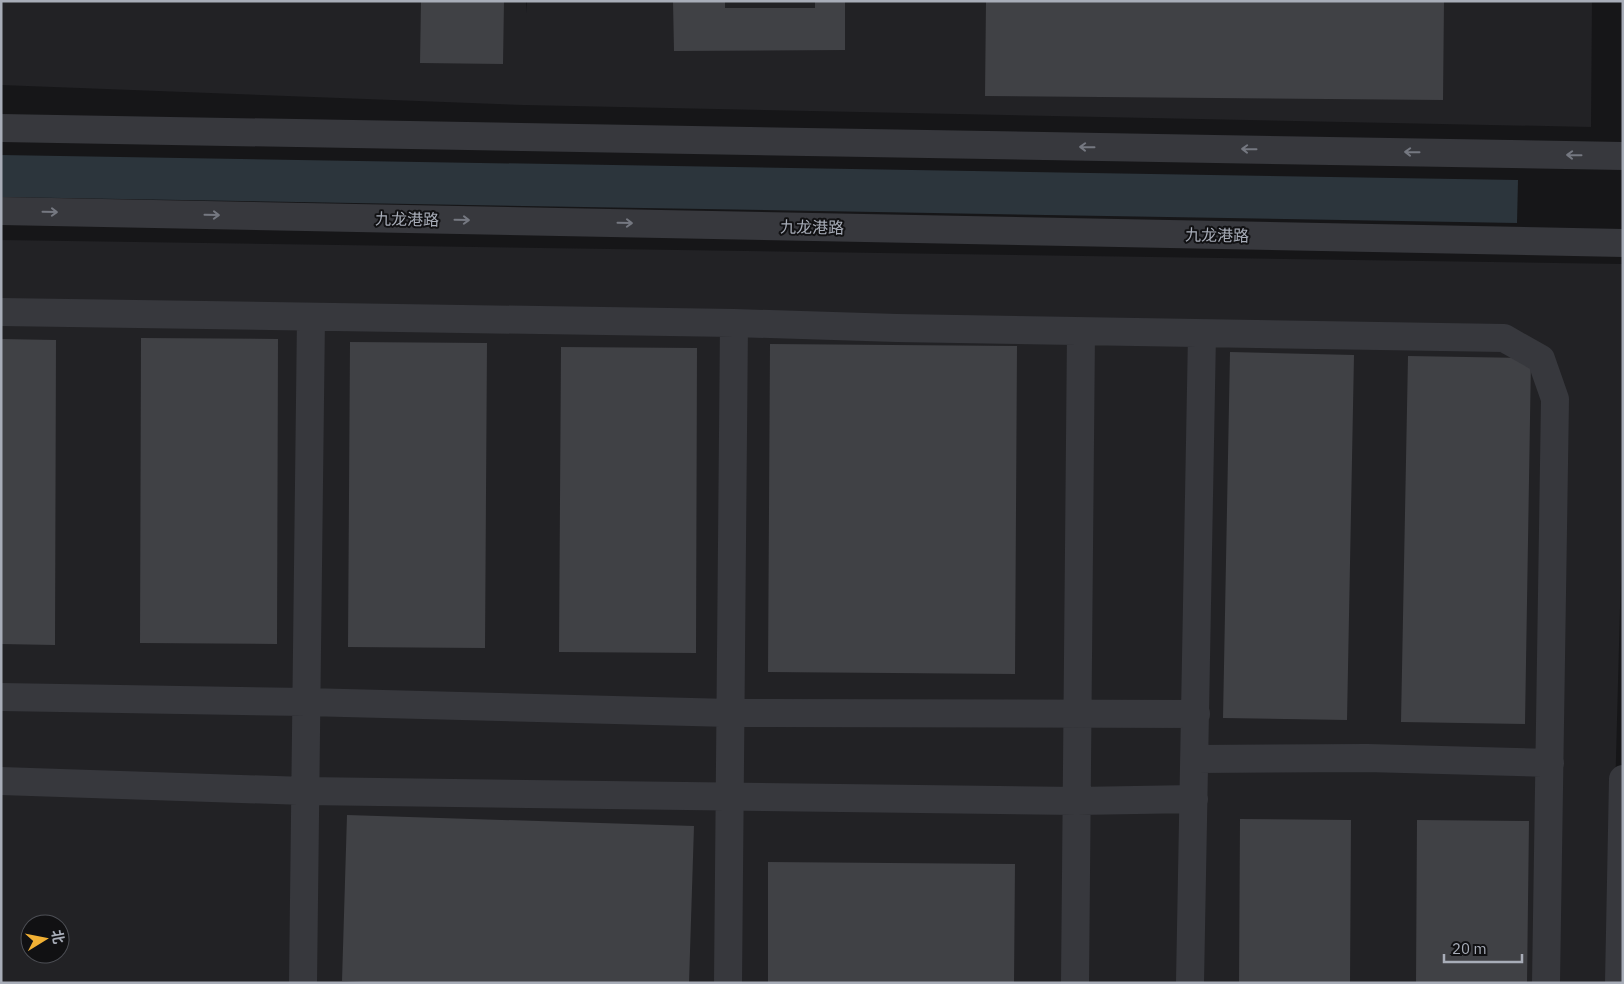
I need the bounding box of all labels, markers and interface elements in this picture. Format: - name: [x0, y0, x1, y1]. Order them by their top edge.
- one-way arrow: [1079, 142, 1095, 152]
- one-way arrow: [1241, 145, 1257, 154]
- one-way arrow: [1404, 147, 1420, 157]
- one-way arrow: [1566, 150, 1582, 160]
- one-way arrow: [42, 207, 58, 217]
- street label: 九龙港路: [375, 208, 439, 230]
- one-way arrow: [204, 210, 220, 220]
- one-way arrow: [454, 215, 470, 225]
- street label: 九龙港路: [780, 216, 844, 238]
- one-way arrow: [617, 219, 633, 228]
- street label: 九龙港路: [1185, 224, 1249, 246]
- north arrow: [20, 914, 70, 964]
- text: 北: [48, 928, 68, 945]
- scale bar: [1444, 932, 1522, 964]
- text: 20 m: [1452, 939, 1487, 958]

